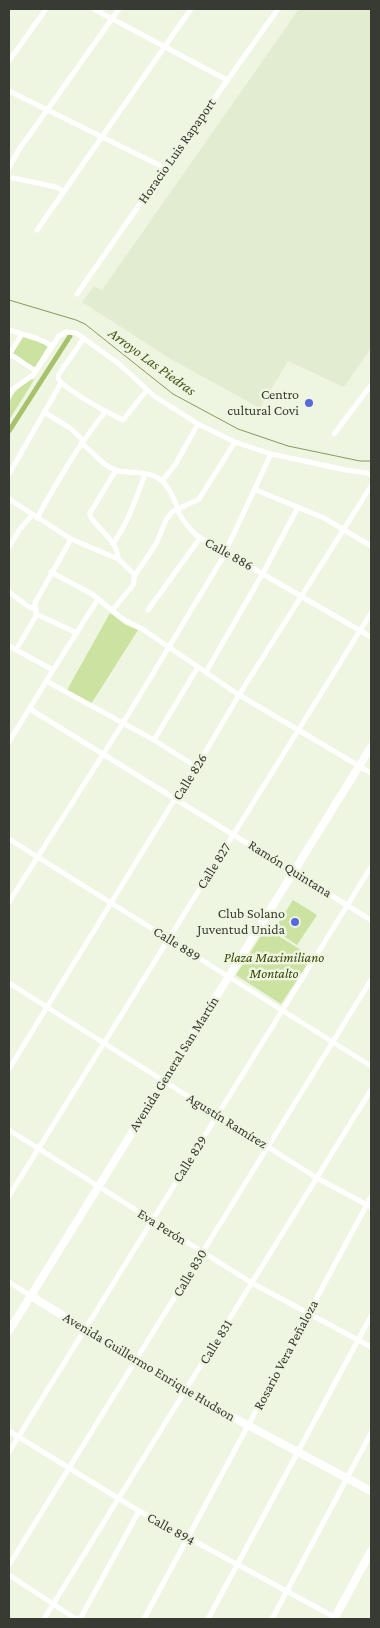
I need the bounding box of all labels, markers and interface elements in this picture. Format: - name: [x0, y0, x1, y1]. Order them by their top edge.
- street label: Horacio Luis Rapaport: [134, 95, 220, 207]
- water label: Arroyo Las Piedras: [105, 324, 199, 400]
- place label: Centro cultural Covi: [227, 387, 299, 420]
- marker: Centro cultural Covi: [303, 397, 315, 409]
- street label: Calle 886: [202, 534, 256, 574]
- street label: Calle 826: [169, 750, 211, 804]
- street label: Ramón Quintana: [245, 837, 335, 901]
- street label: Calle 827: [193, 840, 235, 892]
- place label: Club Solano Juventud Unida: [197, 906, 285, 939]
- marker: Club Solano Juventud Unida: [289, 916, 301, 928]
- street label: Calle 889: [150, 923, 204, 965]
- park label: Plaza Maximiliano Montalto: [224, 950, 324, 982]
- street label: Avenida General San Martín: [126, 993, 222, 1135]
- street label: Agustín Ramírez: [184, 1090, 270, 1152]
- street label: Calle 829: [169, 1132, 211, 1186]
- street label: Eva Perón: [134, 1205, 190, 1249]
- street label: Calle 830: [169, 1246, 211, 1300]
- street label: Rosario Vera Peñaloza: [250, 1297, 322, 1413]
- street label: Avenida Guillermo Enrique Hudson: [60, 1309, 238, 1425]
- street label: Calle 831: [196, 1317, 236, 1367]
- street label: Calle 894: [144, 1509, 198, 1549]

